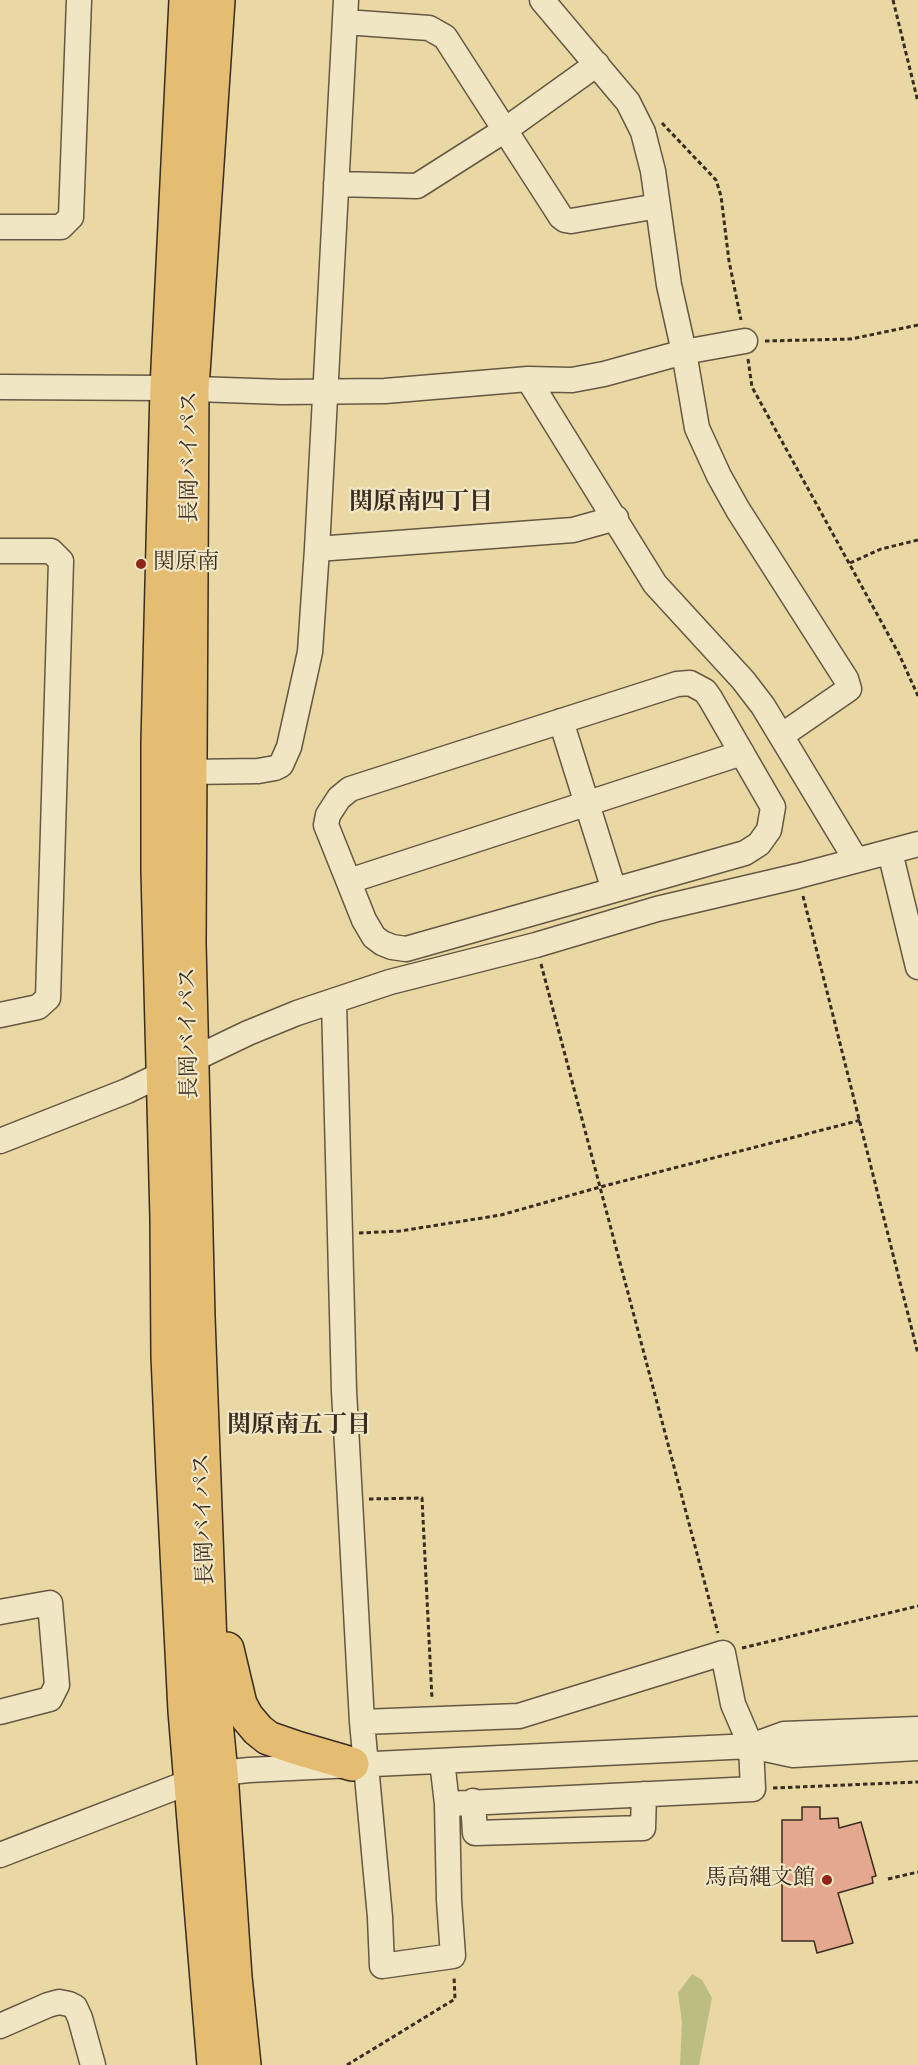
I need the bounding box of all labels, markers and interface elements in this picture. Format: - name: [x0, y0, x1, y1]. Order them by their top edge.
- street label: 長岡バイパス: [179, 391, 205, 523]
- district label: 関原南四丁目: [349, 491, 493, 519]
- place label: 関原南: [153, 551, 219, 577]
- marker: 関原南: [134, 557, 148, 571]
- street label: 長岡バイパス: [177, 967, 205, 1099]
- district label: 関原南五丁目: [227, 1414, 371, 1442]
- street label: 長岡バイパス: [191, 1453, 221, 1585]
- place label: 馬高縄文館: [705, 1867, 815, 1893]
- marker: 馬高縄文館: [820, 1873, 834, 1887]

